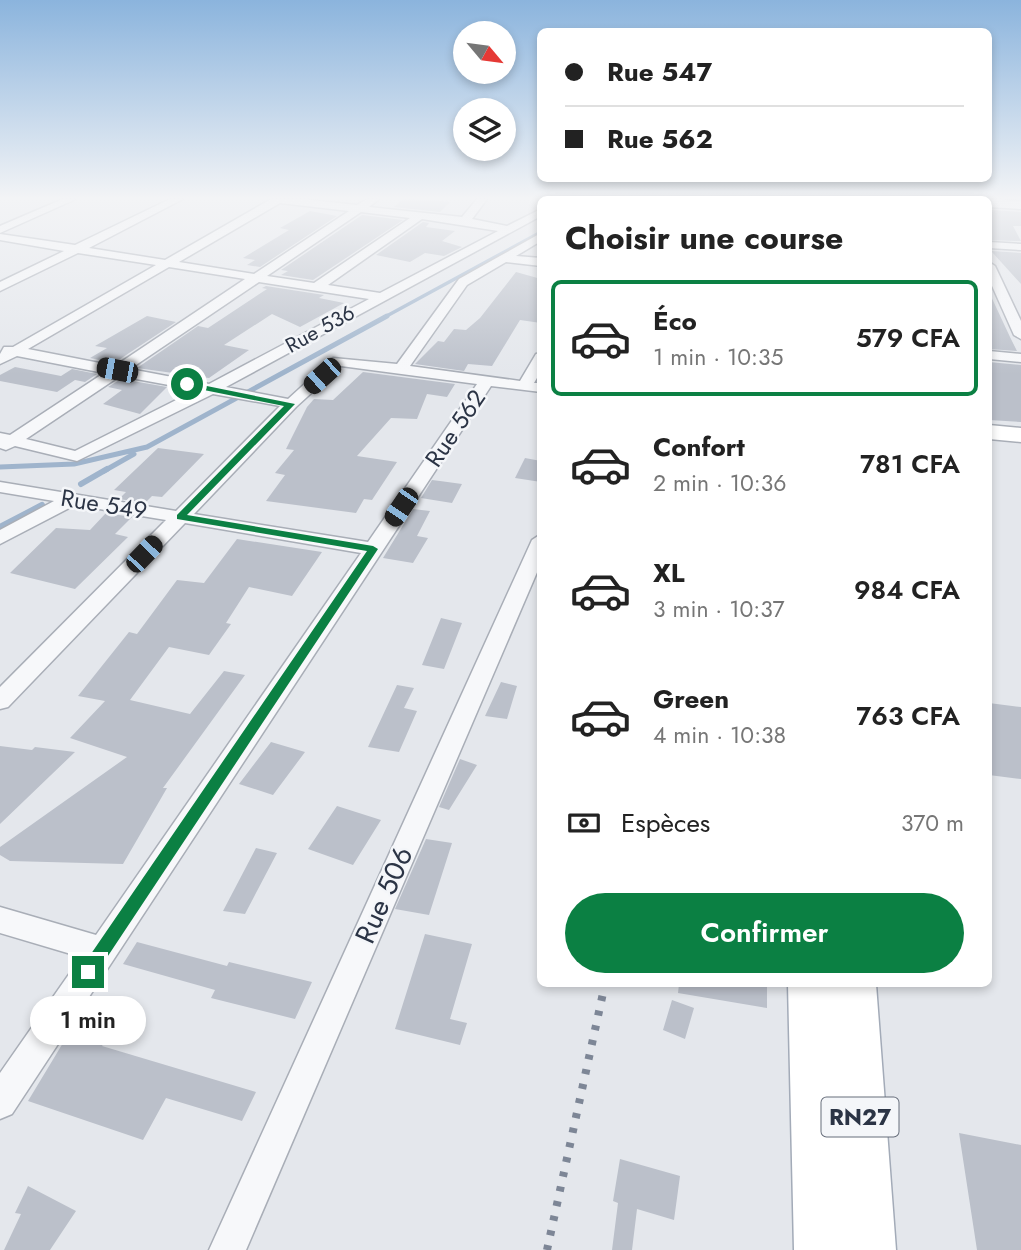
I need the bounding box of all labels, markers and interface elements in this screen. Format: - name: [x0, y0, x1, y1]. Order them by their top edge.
- north arrow: [453, 21, 516, 84]
- map controls: [453, 21, 516, 161]
- text: Rue 547: [607, 53, 712, 91]
- button: layers: [453, 98, 516, 161]
- text: Rue 562: [607, 120, 713, 158]
- text: Choisir une course: [565, 215, 843, 261]
- street label: Rue 536: [280, 298, 360, 360]
- text: Éco: [653, 302, 697, 340]
- icon: car: [569, 307, 632, 370]
- text: 579 CFA: [856, 319, 960, 357]
- text: 1 min · 10:35: [653, 340, 784, 374]
- car: [300, 354, 345, 398]
- car: [95, 356, 140, 384]
- route start: [171, 368, 203, 400]
- street label: Rue 562: [416, 382, 494, 474]
- text: Confort: [653, 428, 745, 466]
- icon: car: [569, 433, 632, 496]
- text: 781 CFA: [860, 445, 960, 483]
- text: 2 min · 10:36: [653, 466, 787, 500]
- street label: Rue 549: [58, 480, 150, 528]
- car: [381, 484, 422, 530]
- car: [122, 532, 167, 576]
- text: XL: [653, 554, 685, 592]
- icon: car: [569, 559, 632, 622]
- text: 984 CFA: [854, 571, 960, 609]
- text: 3 min · 10:37: [653, 592, 785, 626]
- text: Green: [653, 680, 729, 718]
- icon: car: [569, 685, 632, 748]
- text: 763 CFA: [856, 697, 960, 735]
- text: 4 min · 10:38: [653, 718, 786, 752]
- icon: cash: [565, 804, 603, 842]
- text: Espèces: [621, 804, 710, 842]
- text: 370 m: [901, 806, 964, 840]
- street label: Rue 506: [345, 840, 423, 950]
- button: Confirmer: [565, 893, 964, 973]
- route end: [72, 956, 104, 988]
- callout: 1 min: [30, 996, 146, 1046]
- text: 1 min: [60, 1003, 116, 1037]
- road number: RN27: [822, 1098, 898, 1136]

